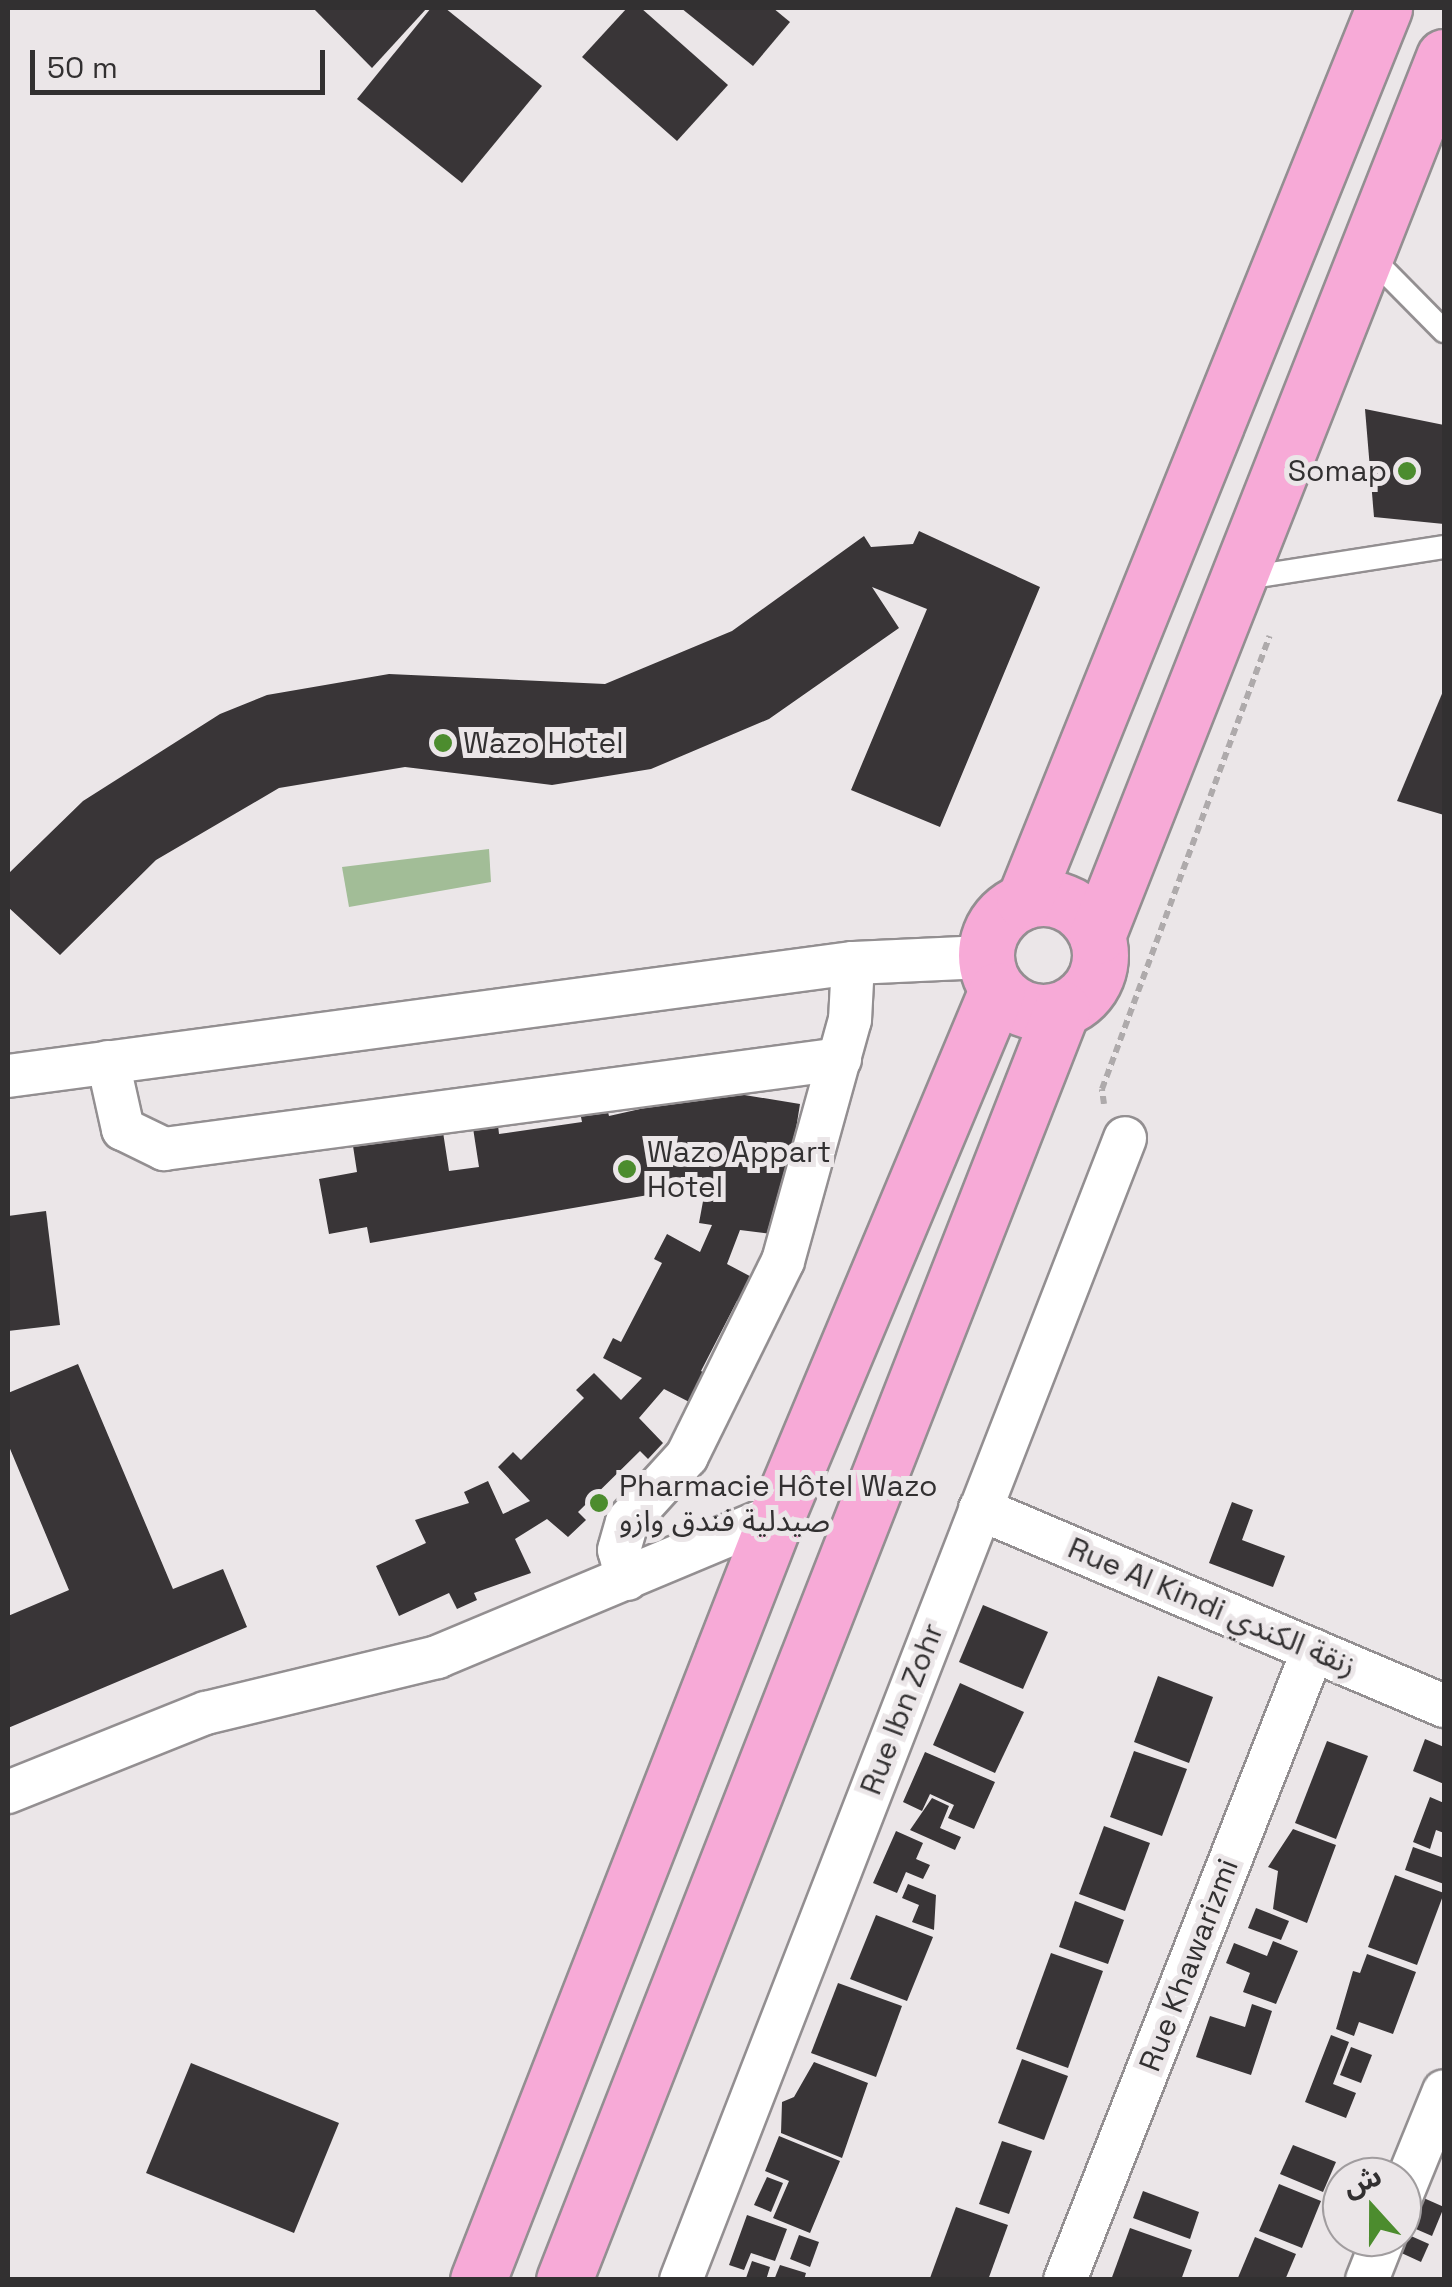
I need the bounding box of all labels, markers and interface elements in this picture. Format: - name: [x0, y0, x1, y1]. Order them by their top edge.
- scale bar: [35, 30, 330, 92]
- text: 50 m: [47, 48, 118, 87]
- place label: Somap: [1288, 453, 1387, 489]
- marker: Somap: [1396, 460, 1418, 482]
- place label: Wazo Hotel: [463, 725, 623, 761]
- marker: Wazo Hotel: [432, 732, 454, 754]
- place label: Wazo Appart Hotel: [647, 1134, 831, 1204]
- marker: Wazo Appart Hotel: [616, 1158, 638, 1180]
- place label: Pharmacie Hôtel Wazo صيدلية فندق وازو: [619, 1468, 938, 1538]
- marker: Pharmacie Hôtel Wazo صيدلية فندق وازو: [588, 1492, 610, 1514]
- street label: Rue Al Kindi زنقة الكندي: [1062, 1530, 1362, 1684]
- street label: Rue Ibn Zohr: [853, 1618, 951, 1800]
- street label: Rue Khawarizmi: [1132, 1854, 1246, 2076]
- north arrow: [1322, 2157, 1422, 2257]
- text: ش: [1338, 2157, 1386, 2205]

